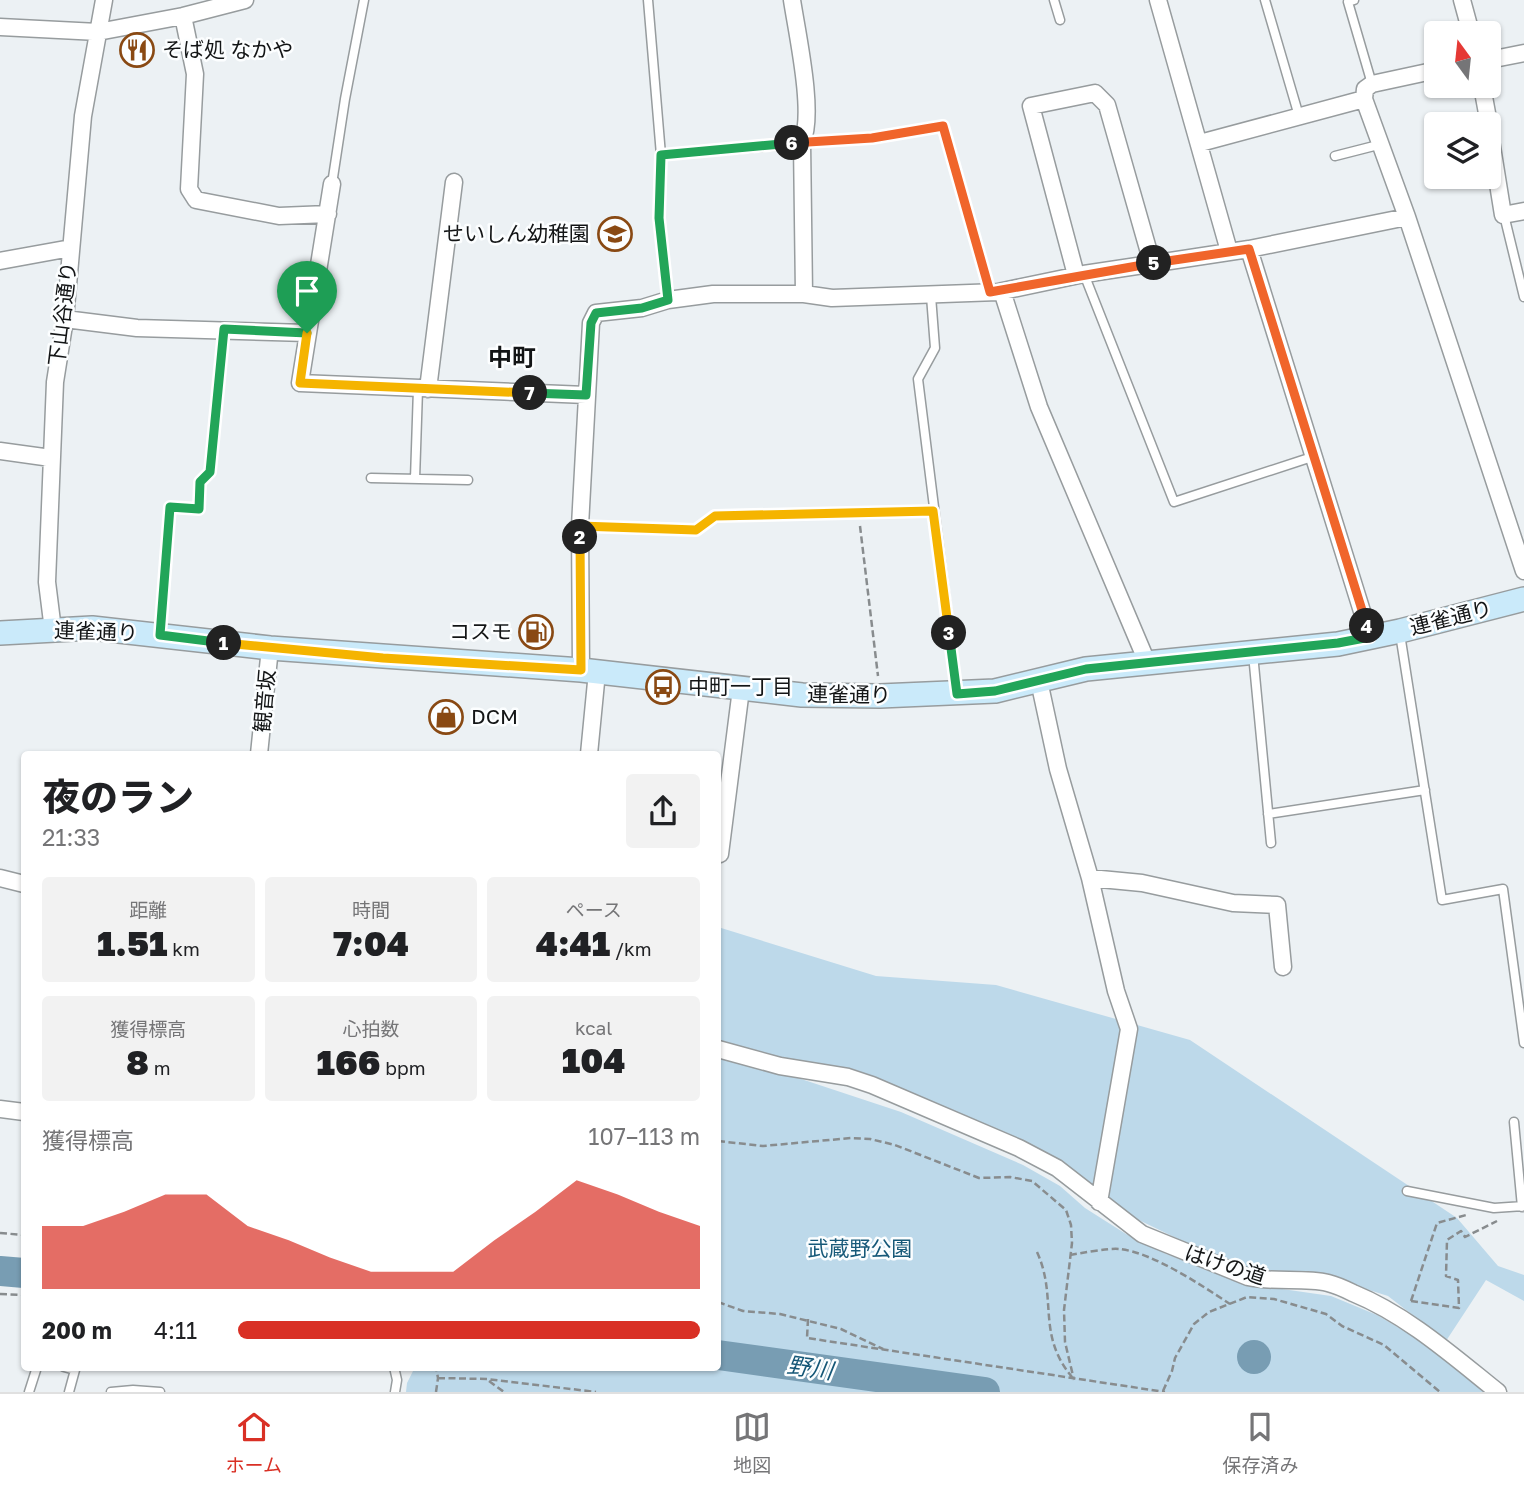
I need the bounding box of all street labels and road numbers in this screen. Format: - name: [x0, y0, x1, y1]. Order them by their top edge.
- street label: 下山谷通り: [43, 260, 81, 368]
- street label: 連雀通り: [1407, 594, 1495, 640]
- street label: 連雀通り: [54, 617, 138, 645]
- street label: 観音坂: [248, 668, 280, 733]
- street label: 連雀通り: [807, 680, 891, 708]
- street label: はけの道: [1181, 1239, 1269, 1289]

